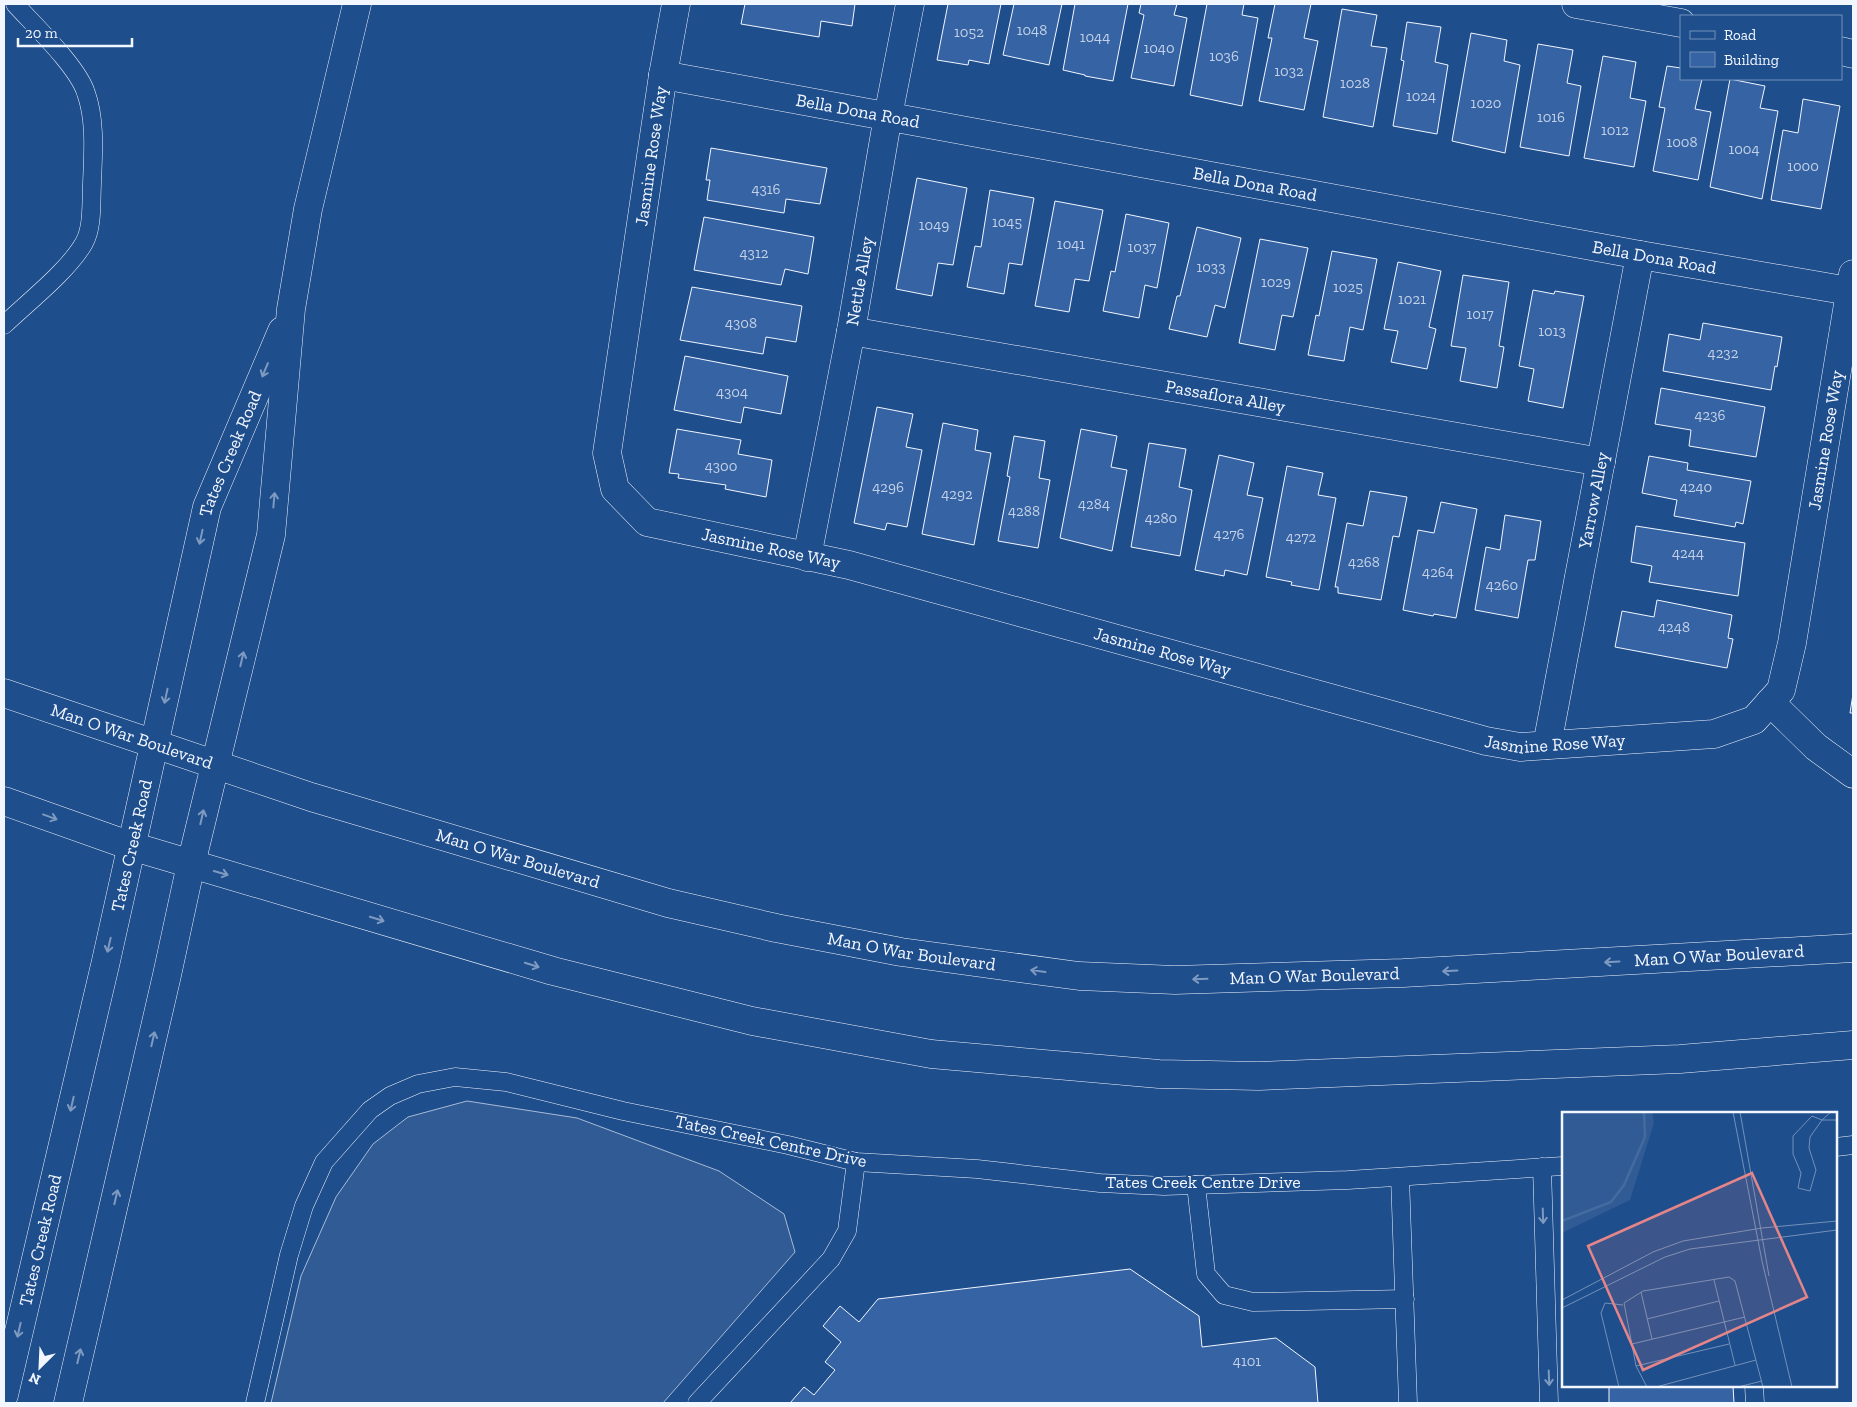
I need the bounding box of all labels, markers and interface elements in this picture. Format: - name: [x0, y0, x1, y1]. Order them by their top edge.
- scale bar: [18, 15, 131, 47]
- legend: [1680, 15, 1842, 80]
- house number: 1048: [1017, 21, 1047, 39]
- house number: 1052: [954, 23, 984, 41]
- text: 20 m: [25, 24, 58, 42]
- text: Road: [1724, 26, 1757, 44]
- house number: 1044: [1080, 28, 1110, 46]
- house number: 1040: [1143, 39, 1175, 57]
- house number: 1036: [1209, 47, 1239, 65]
- text: Building: [1724, 51, 1779, 69]
- house number: 1032: [1274, 62, 1304, 80]
- house number: 1028: [1340, 74, 1370, 92]
- street label: Jasmine Rose Way: [630, 84, 672, 227]
- house number: 1024: [1406, 87, 1436, 105]
- street label: Bella Dona Road: [794, 89, 922, 133]
- house number: 1020: [1471, 94, 1501, 112]
- house number: 1016: [1537, 108, 1565, 126]
- house number: 1012: [1601, 121, 1629, 139]
- house number: 1008: [1666, 133, 1698, 151]
- house number: 1004: [1728, 140, 1760, 158]
- house number: 1000: [1787, 157, 1819, 175]
- street label: Bella Dona Road: [1191, 162, 1319, 206]
- house number: 4316: [751, 180, 781, 198]
- house number: 1045: [992, 213, 1022, 231]
- house number: 1049: [919, 216, 949, 234]
- street label: Nettle Alley: [841, 234, 878, 327]
- house number: 1041: [1057, 235, 1085, 253]
- street label: Bella Dona Road: [1591, 235, 1718, 279]
- house number: 1037: [1128, 238, 1156, 256]
- house number: 4312: [740, 244, 769, 262]
- house number: 1033: [1196, 258, 1226, 276]
- house number: 1029: [1261, 273, 1291, 291]
- house number: 1025: [1333, 278, 1363, 296]
- house number: 1021: [1398, 290, 1426, 308]
- house number: 1017: [1466, 305, 1494, 323]
- house number: 4308: [725, 314, 757, 332]
- house number: 1013: [1538, 322, 1566, 340]
- house number: 4232: [1708, 344, 1739, 362]
- one-way arrow: [260, 362, 270, 377]
- street label: Jasmine Rose Way: [1803, 368, 1848, 512]
- street label: Passaflora Alley: [1164, 375, 1288, 418]
- house number: 4304: [716, 383, 748, 401]
- street label: Tates Creek Road: [194, 387, 266, 518]
- house number: 4236: [1694, 406, 1726, 424]
- street label: Yarrow Alley: [1573, 449, 1614, 552]
- house number: 4300: [705, 457, 737, 475]
- house number: 4296: [872, 478, 904, 496]
- house number: 4240: [1680, 478, 1712, 496]
- house number: 4292: [941, 485, 973, 503]
- one-way arrow: [270, 492, 279, 508]
- house number: 4284: [1078, 495, 1110, 513]
- house number: 4288: [1008, 502, 1040, 520]
- house number: 4280: [1145, 509, 1177, 527]
- street label: Jasmine Rose Way: [700, 523, 843, 574]
- house number: 4276: [1214, 525, 1244, 543]
- house number: 4272: [1286, 528, 1317, 546]
- one-way arrow: [196, 529, 205, 545]
- house number: 4244: [1672, 544, 1704, 562]
- house number: 4268: [1348, 553, 1380, 571]
- house number: 4264: [1422, 563, 1454, 581]
- house number: 4260: [1486, 576, 1518, 594]
- house number: 4248: [1658, 618, 1690, 636]
- street label: Jasmine Rose Way: [1092, 622, 1234, 681]
- one-way arrow: [238, 652, 247, 668]
- one-way arrow: [161, 687, 170, 703]
- street label: Man O War Boulevard: [48, 699, 216, 774]
- street label: Jasmine Rose Way: [1483, 729, 1627, 759]
- street label: Tates Creek Road: [106, 777, 157, 914]
- one-way arrow: [198, 809, 208, 825]
- one-way arrow: [42, 813, 57, 822]
- street label: Man O War Boulevard: [433, 824, 603, 893]
- one-way arrow: [212, 868, 228, 878]
- one-way arrow: [368, 914, 384, 924]
- street label: Man O War Boulevard: [826, 927, 997, 976]
- one-way arrow: [104, 937, 114, 953]
- street label: Man O War Boulevard: [1634, 940, 1805, 971]
- one-way arrow: [1605, 957, 1621, 966]
- one-way arrow: [524, 961, 540, 971]
- street label: Man O War Boulevard: [1229, 962, 1400, 989]
- one-way arrow: [1031, 966, 1047, 976]
- one-way arrow: [1442, 966, 1458, 975]
- one-way arrow: [1193, 974, 1209, 984]
- one-way arrow: [149, 1032, 158, 1048]
- one-way arrow: [67, 1095, 76, 1111]
- street label: Tates Creek Centre Drive: [673, 1110, 869, 1172]
- inset map: [1562, 1112, 1837, 1387]
- street label: Tates Creek Centre Drive: [1105, 1171, 1301, 1193]
- street label: Tates Creek Road: [14, 1172, 67, 1308]
- one-way arrow: [112, 1190, 121, 1206]
- one-way arrow: [1539, 1208, 1548, 1224]
- one-way arrow: [14, 1321, 23, 1337]
- north arrow: [15, 1342, 65, 1392]
- one-way arrow: [75, 1348, 84, 1364]
- house number: 4101: [1233, 1352, 1261, 1370]
- text: N: [26, 1368, 43, 1388]
- one-way arrow: [1544, 1370, 1553, 1386]

